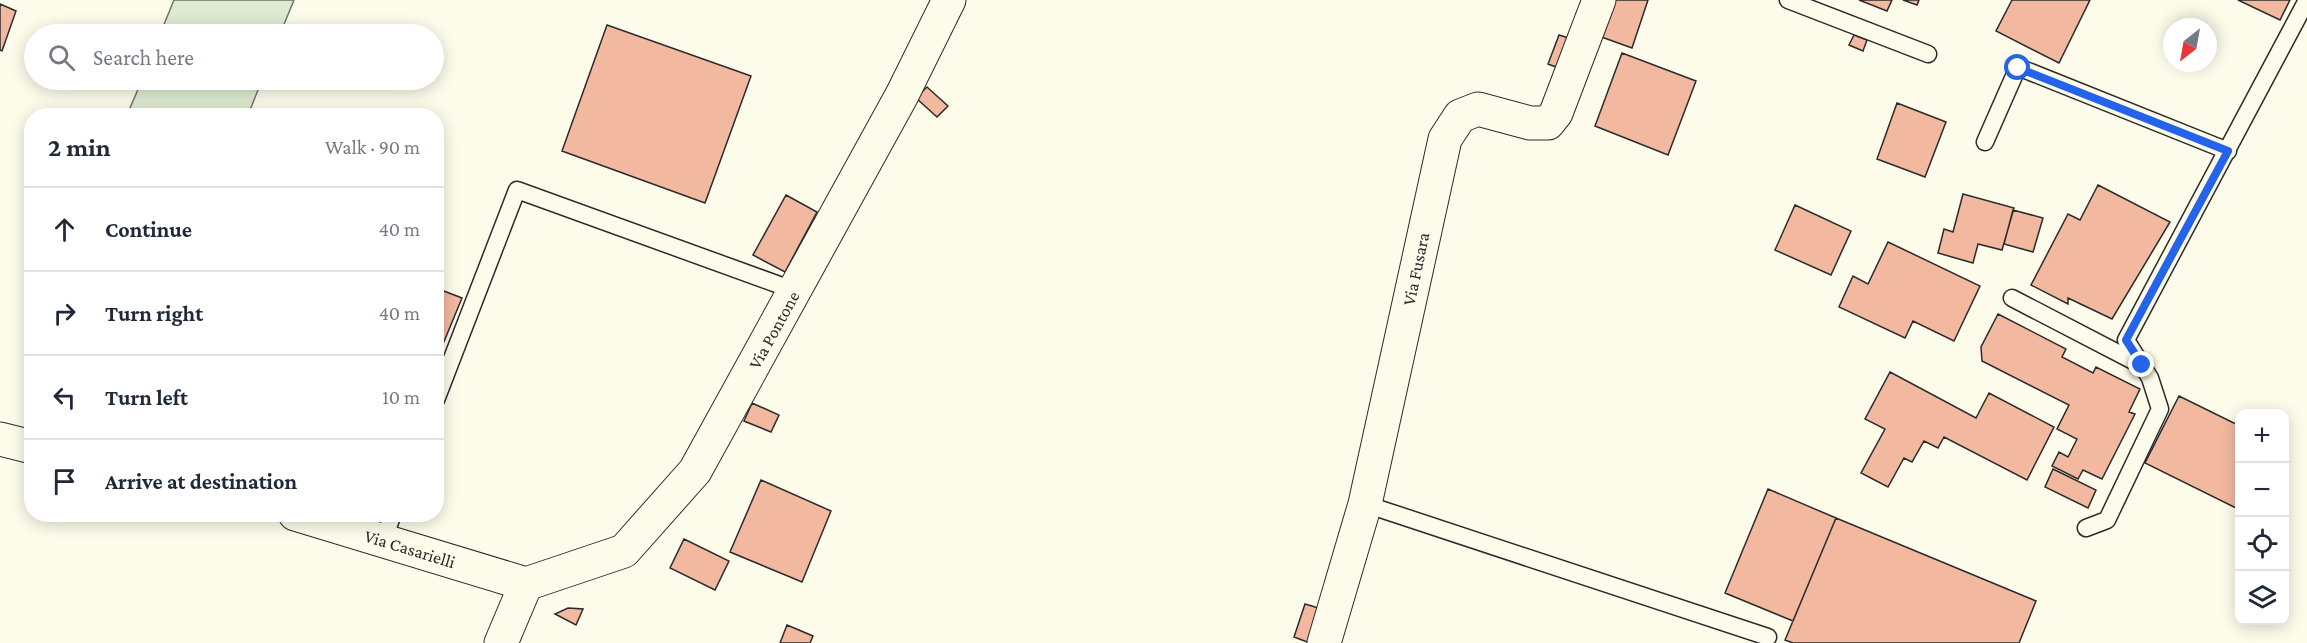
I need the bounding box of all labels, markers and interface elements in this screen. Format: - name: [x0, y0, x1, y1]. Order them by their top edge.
- north arrow: [2163, 18, 2217, 72]
- search box: [24, 24, 444, 90]
- icon: search: [45, 41, 78, 74]
- text: Search here: [93, 45, 194, 70]
- route start: [2004, 54, 2030, 80]
- text: 2 min: [48, 133, 111, 162]
- text: Walk · 90 m: [325, 136, 420, 158]
- icon: ahead: [48, 213, 81, 246]
- text: Continue: [105, 217, 192, 242]
- text: 40 m: [379, 218, 420, 240]
- street label: Via Fusara: [1398, 231, 1434, 307]
- street label: Via Pontone: [744, 287, 804, 372]
- icon: right: [48, 297, 81, 330]
- text: Turn right: [105, 301, 203, 326]
- text: 40 m: [379, 302, 420, 324]
- route end: [2128, 351, 2154, 377]
- icon: left: [48, 381, 81, 414]
- text: Turn left: [105, 385, 188, 410]
- text: 10 m: [382, 386, 420, 408]
- map controls: [2235, 409, 2289, 625]
- button: +: [2235, 409, 2289, 463]
- button: −: [2235, 463, 2289, 517]
- icon: arrive: [48, 465, 81, 498]
- text: Arrive at destination: [105, 469, 297, 494]
- button: locate: [2235, 517, 2289, 571]
- street label: Via Casarielli: [362, 526, 458, 572]
- button: layers: [2235, 571, 2289, 625]

